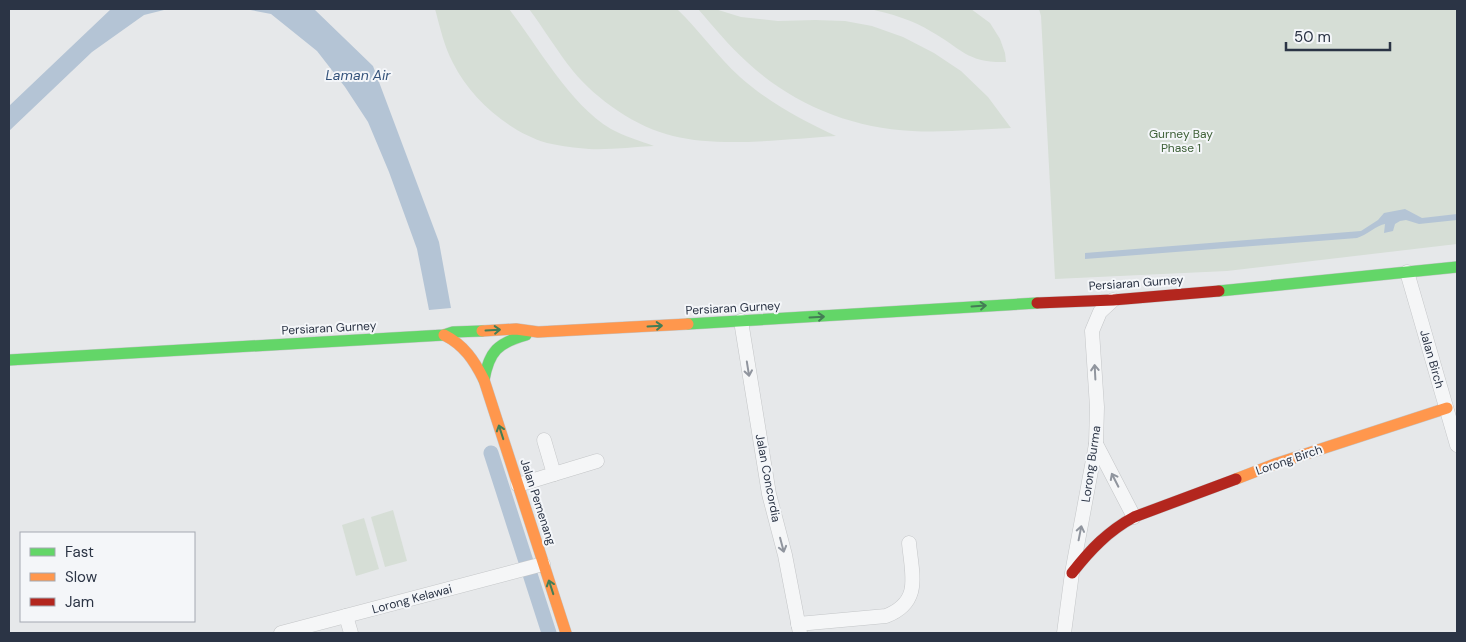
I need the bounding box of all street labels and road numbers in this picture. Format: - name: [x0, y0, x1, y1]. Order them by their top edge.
- street label: Persiaran Gurney: [1088, 272, 1184, 294]
- street label: Persiaran Gurney: [685, 298, 781, 318]
- street label: Persiaran Gurney: [281, 318, 377, 338]
- street label: Jalan Birch: [1416, 328, 1448, 390]
- street label: Lorong Burma: [1078, 425, 1104, 503]
- street label: Jalan Concordia: [752, 433, 784, 523]
- street label: Lorong Birch: [1254, 441, 1324, 479]
- street label: Jalan Pemenang: [517, 457, 560, 547]
- street label: Lorong Kelawai: [370, 581, 454, 617]

